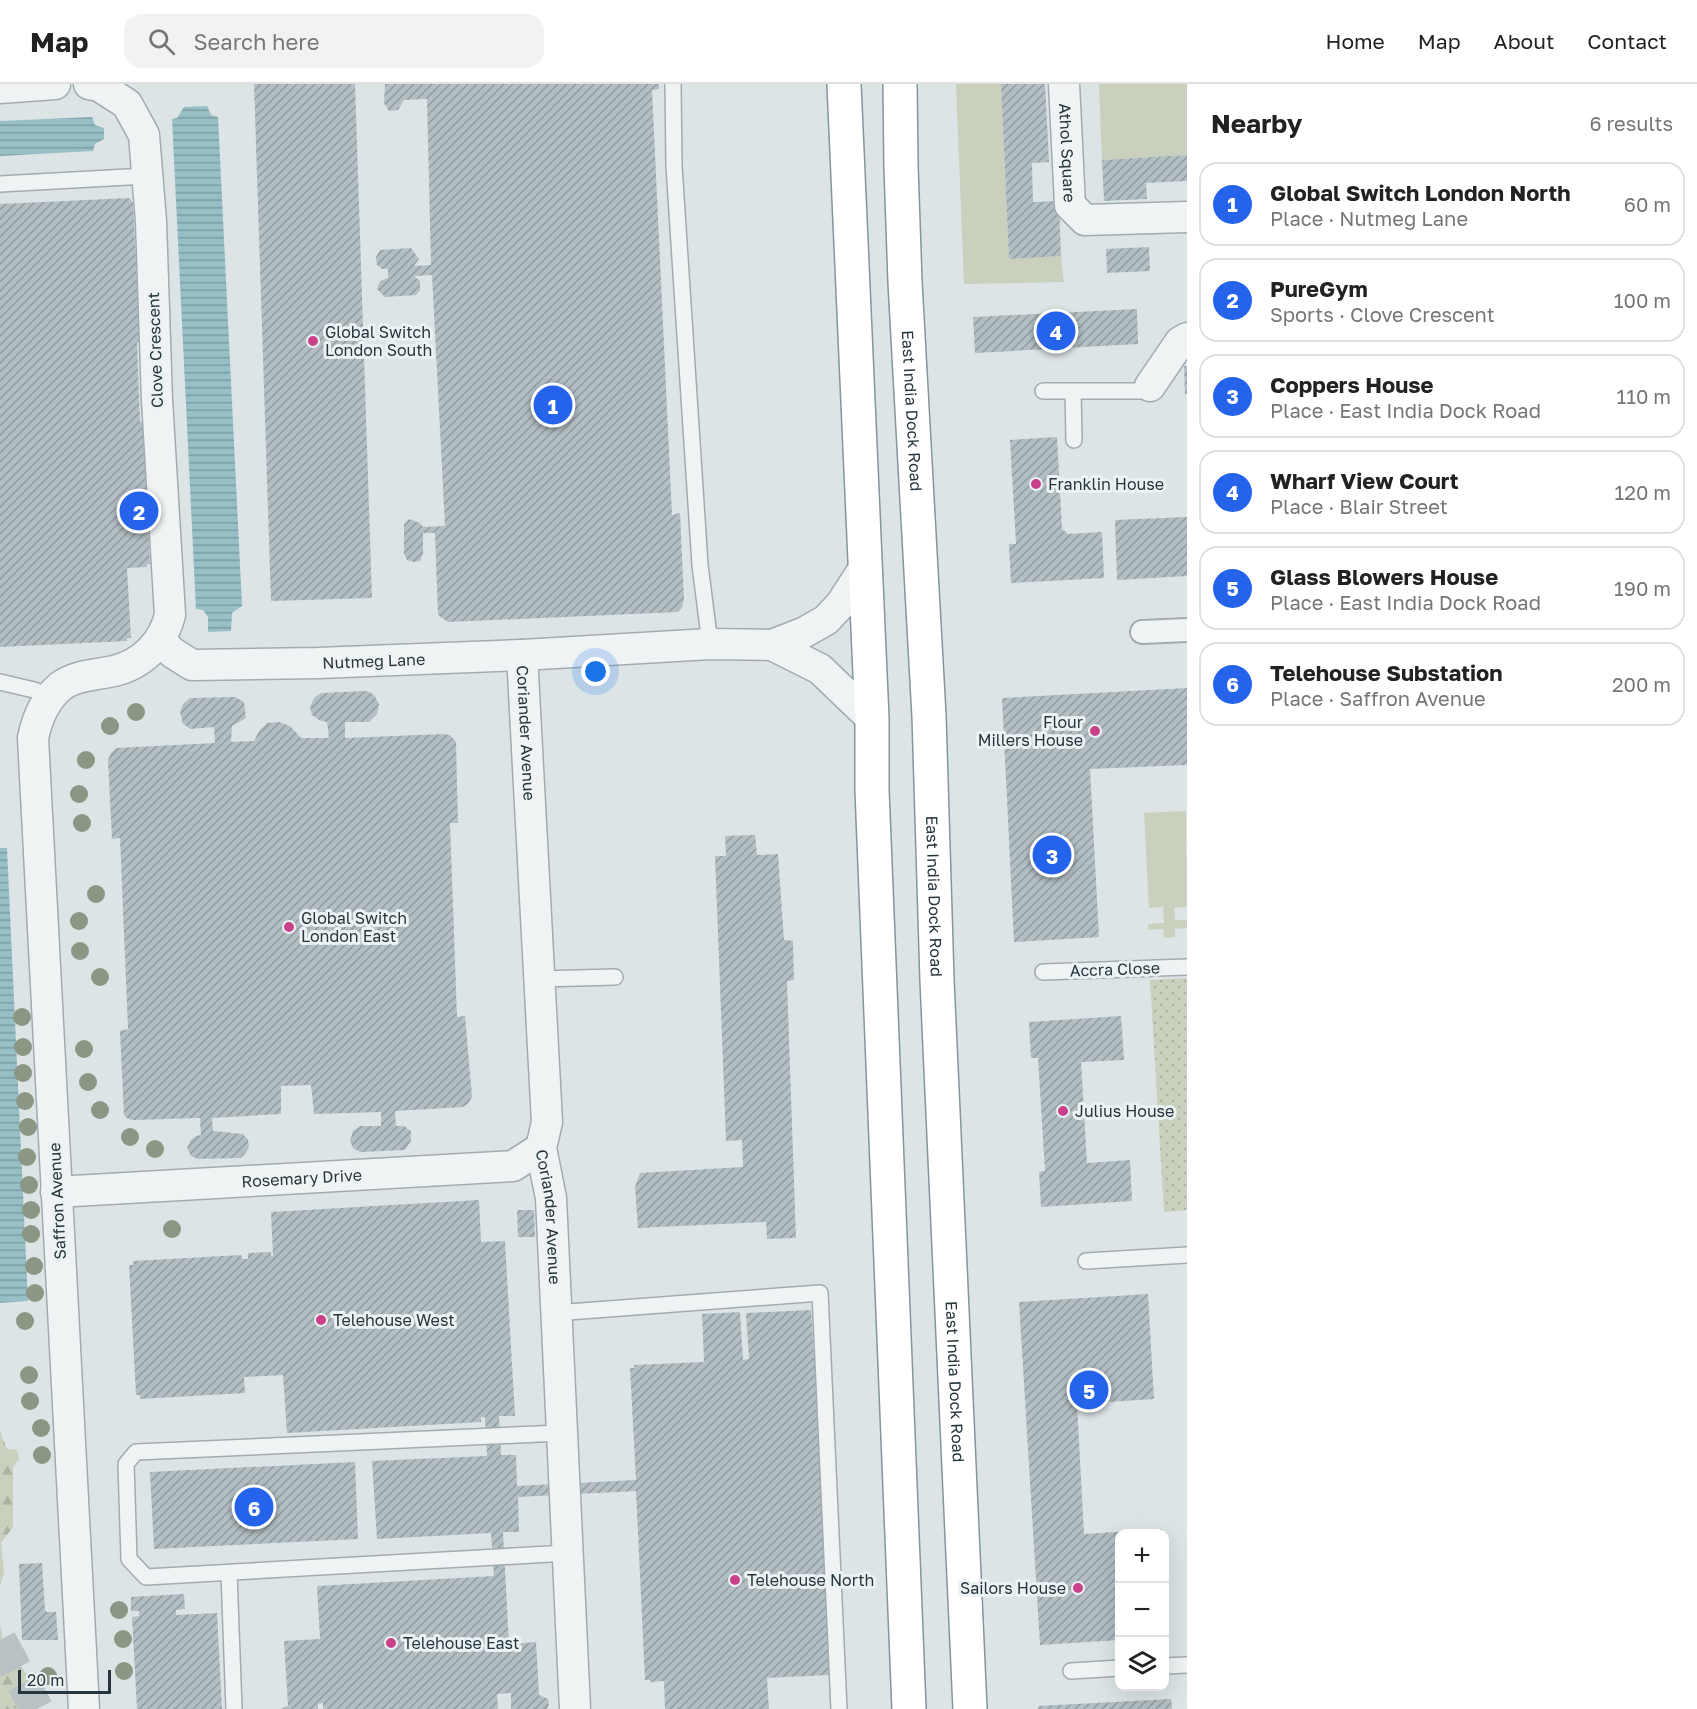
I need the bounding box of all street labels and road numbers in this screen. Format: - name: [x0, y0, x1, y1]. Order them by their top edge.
- street label: Athol Square: [1055, 103, 1080, 203]
- street label: Clove Crescent: [143, 292, 167, 408]
- street label: East India Dock Road: [898, 330, 927, 492]
- street label: Nutmeg Lane: [322, 649, 426, 673]
- street label: Coriander Avenue: [513, 665, 540, 801]
- street label: East India Dock Road: [922, 815, 947, 977]
- street label: Accra Close: [1070, 957, 1160, 981]
- street label: Saffron Avenue: [44, 1142, 70, 1260]
- street label: Coriander Avenue: [532, 1148, 565, 1285]
- street label: Rosemary Drive: [241, 1165, 362, 1191]
- street label: East India Dock Road: [942, 1301, 969, 1463]

